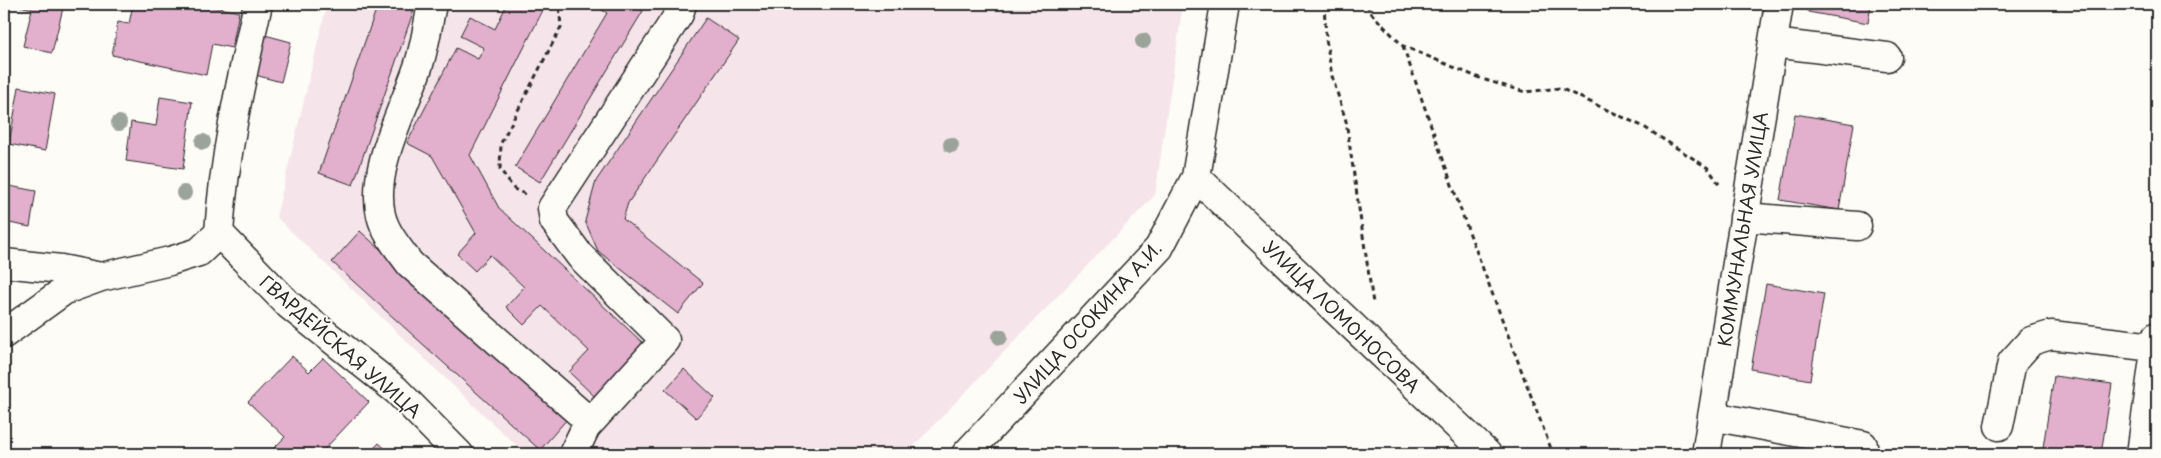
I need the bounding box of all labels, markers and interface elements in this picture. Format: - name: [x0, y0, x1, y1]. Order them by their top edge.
- street label: КОММУНАЛЬНАЯ УЛИЦА: [1710, 109, 1774, 349]
- street label: УЛИЦА ЛОМОНОСОВА: [1257, 234, 1427, 398]
- street label: УЛИЦА ОСОКИНА А.И.: [1007, 235, 1167, 409]
- street label: ГВАРДЕЙСКАЯ УЛИЦА: [254, 268, 428, 424]

